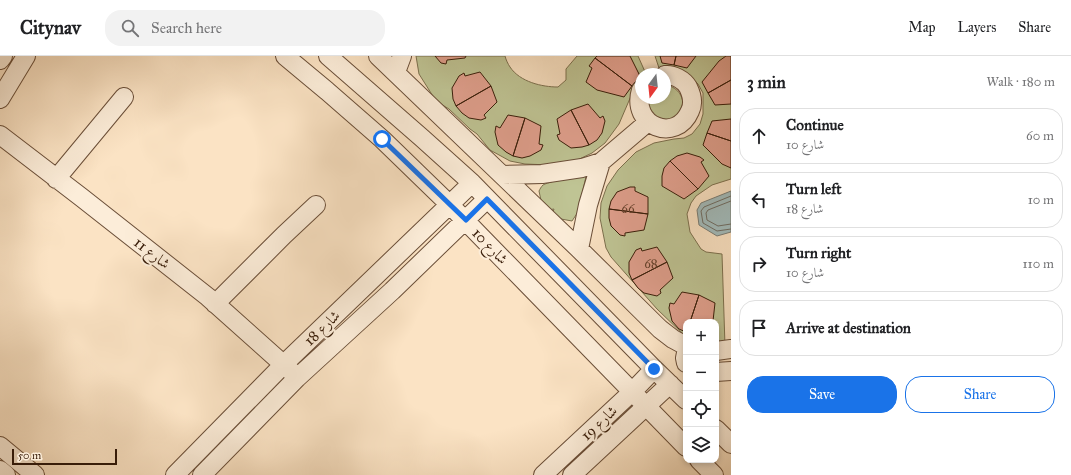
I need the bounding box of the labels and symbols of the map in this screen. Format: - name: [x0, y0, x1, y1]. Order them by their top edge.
- north arrow: [635, 68, 671, 104]
- route start: [373, 130, 391, 148]
- house number: 66: [621, 201, 635, 217]
- street label: شارع 10: [465, 224, 512, 271]
- street label: شارع 11: [128, 233, 174, 276]
- house number: 68: [644, 256, 658, 272]
- street label: شارع 18: [300, 307, 347, 352]
- route end: [645, 360, 663, 378]
- street label: شارع 19: [577, 402, 624, 447]
- scale bar: [12, 447, 117, 466]

